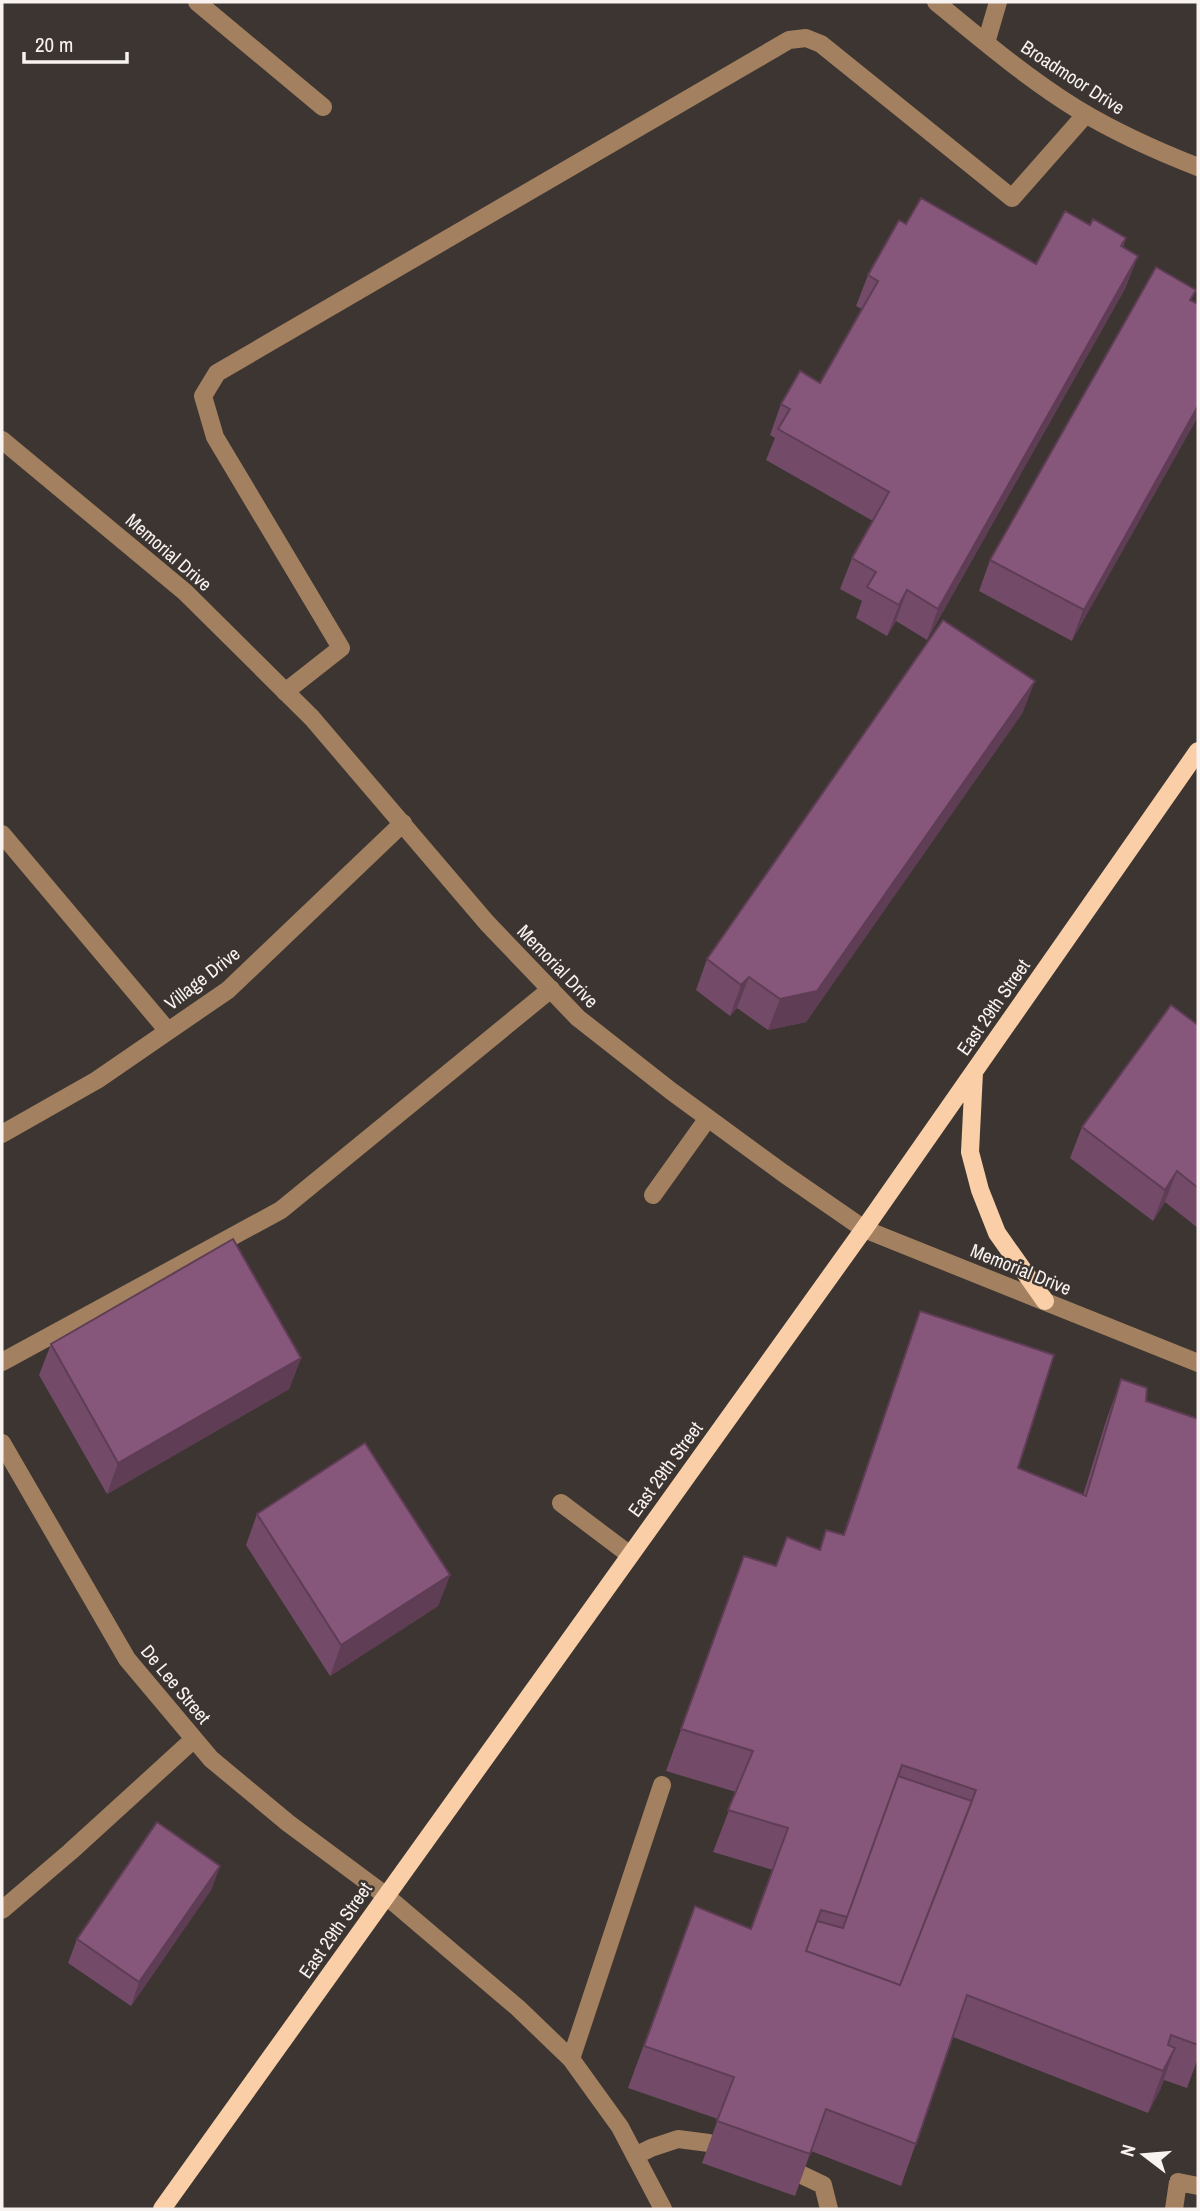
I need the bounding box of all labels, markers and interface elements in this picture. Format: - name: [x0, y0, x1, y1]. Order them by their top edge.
- scale bar: [24, 21, 128, 65]
- text: 20 m: [35, 30, 73, 59]
- street label: Broadmoor Drive: [1016, 34, 1130, 120]
- street label: Memorial Drive: [120, 507, 218, 597]
- street label: Memorial Drive: [512, 919, 604, 1013]
- street label: Village Drive: [159, 940, 245, 1016]
- street label: East 29th Street: [950, 953, 1036, 1060]
- street label: Memorial Drive: [967, 1237, 1075, 1301]
- street label: East 29th Street: [622, 1416, 709, 1522]
- street label: De Lee Street: [135, 1639, 217, 1730]
- street label: East 29th Street: [292, 1876, 378, 1983]
- north arrow: [1109, 2120, 1179, 2190]
- text: N: [1114, 2141, 1142, 2159]

